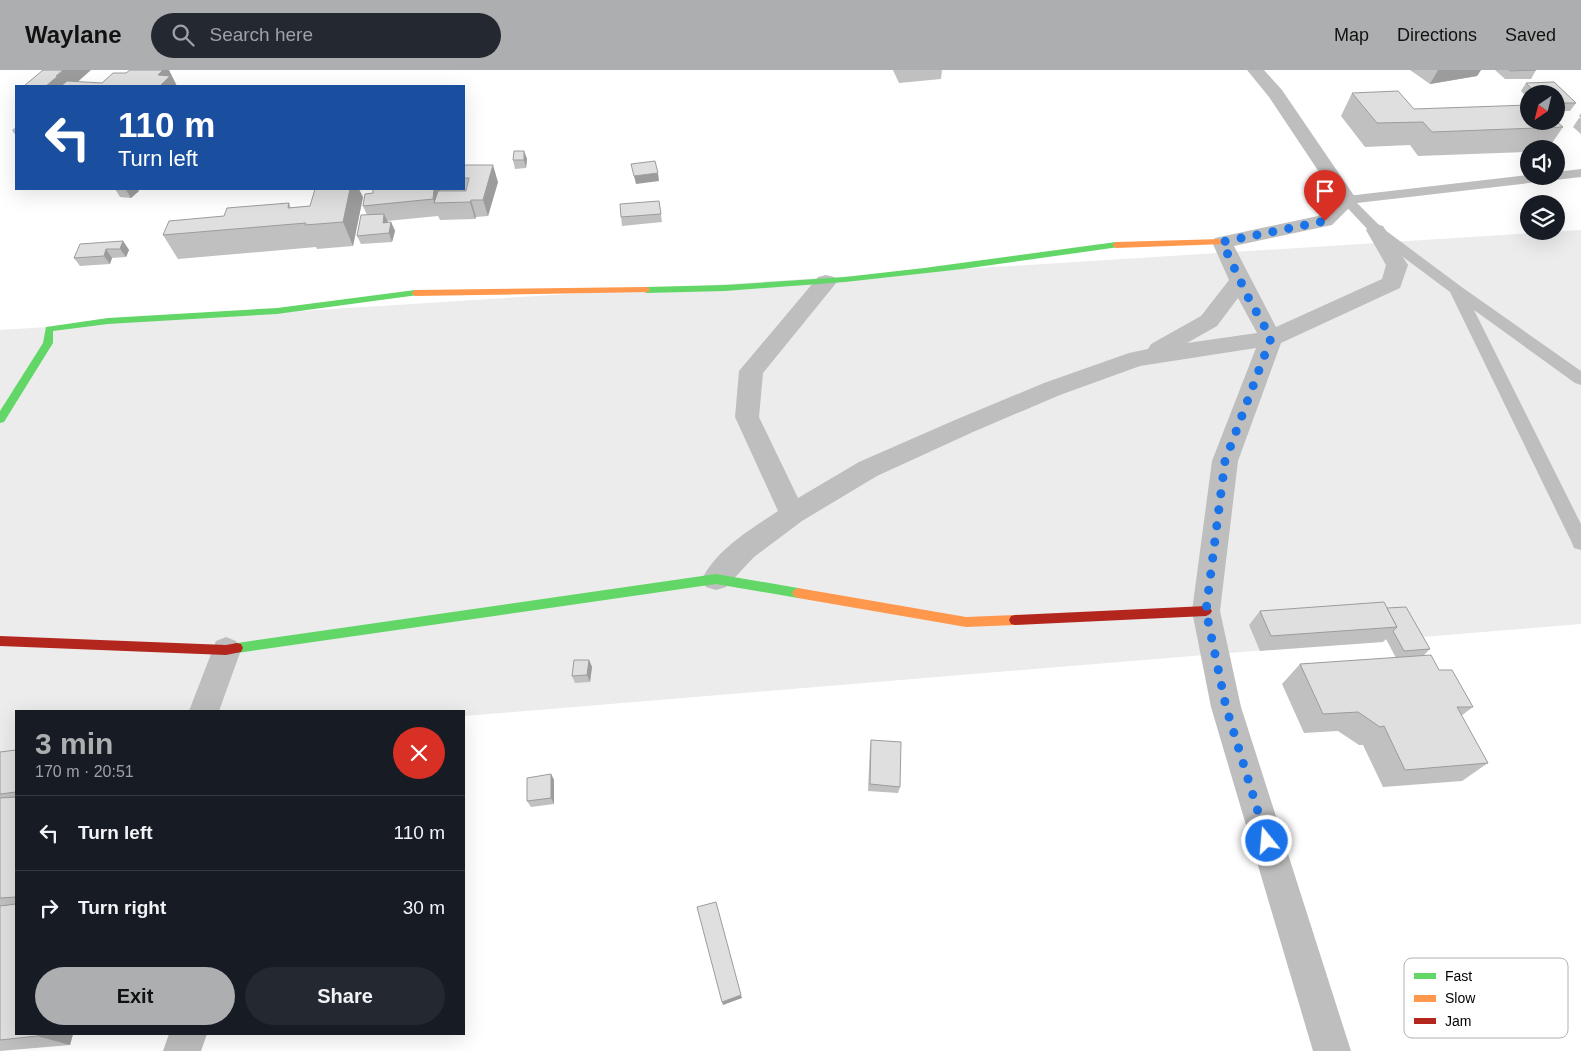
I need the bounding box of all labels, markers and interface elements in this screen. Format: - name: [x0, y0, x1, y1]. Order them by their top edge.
- search box: [151, 13, 501, 58]
- text: Waylane: [25, 21, 121, 48]
- icon: search: [169, 21, 197, 49]
- text: Search here: [209, 24, 313, 45]
- text: Map: [1334, 25, 1369, 45]
- text: Directions: [1397, 25, 1477, 45]
- text: Saved: [1505, 25, 1556, 45]
- north arrow: [1520, 85, 1565, 130]
- map controls: [1520, 85, 1565, 240]
- icon: left: [35, 105, 100, 170]
- text: 110 m: [118, 105, 215, 144]
- button: sound: [1520, 140, 1565, 185]
- text: Turn left: [118, 146, 198, 171]
- pin: [1304, 170, 1346, 221]
- icon: arrive: [1311, 177, 1339, 205]
- button: layers: [1520, 195, 1565, 240]
- text: 3 min: [35, 727, 113, 760]
- button: close: [393, 727, 445, 779]
- text: 170 m · 20:51: [35, 763, 134, 780]
- position arrow: [1240, 814, 1292, 866]
- icon: left: [35, 819, 63, 847]
- text: Turn left: [78, 822, 153, 843]
- text: 110 m: [394, 822, 445, 843]
- icon: right: [35, 894, 63, 922]
- text: Turn right: [78, 897, 166, 918]
- text: 30 m: [403, 897, 445, 918]
- legend: [1404, 958, 1568, 1038]
- button: Exit: [35, 967, 235, 1025]
- button: Share: [245, 967, 445, 1025]
- text: Fast: [1445, 968, 1472, 984]
- text: Slow: [1445, 990, 1476, 1006]
- text: Jam: [1445, 1013, 1471, 1029]

